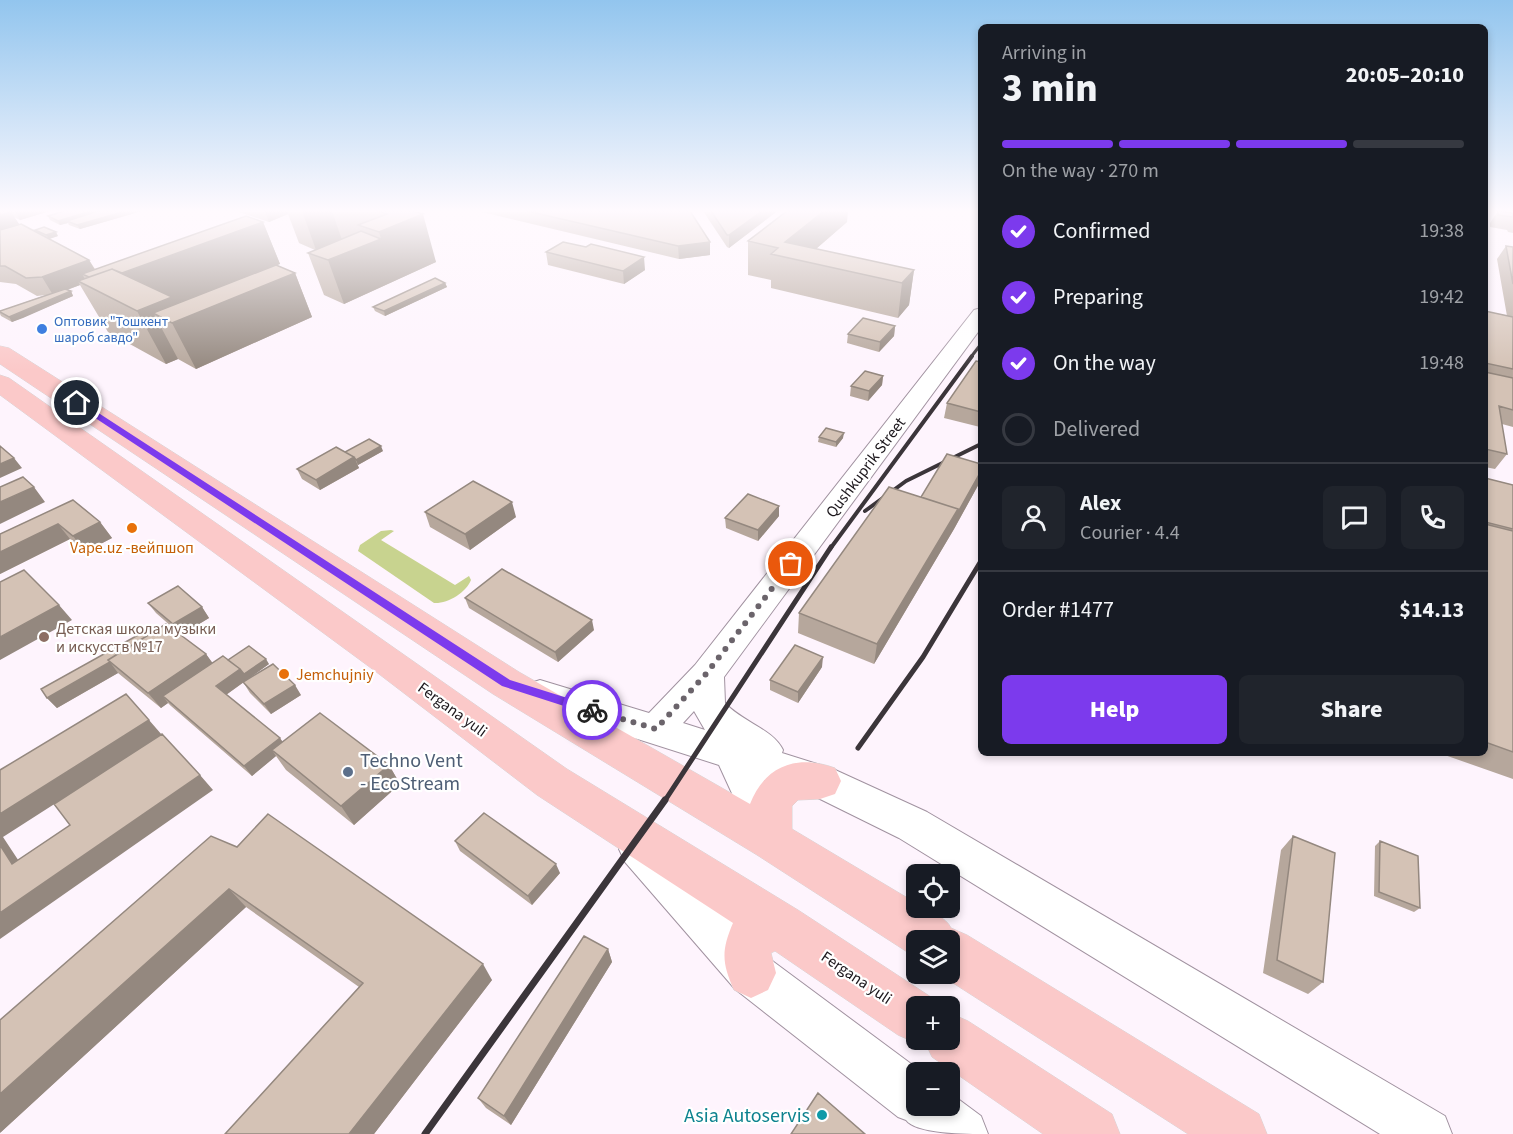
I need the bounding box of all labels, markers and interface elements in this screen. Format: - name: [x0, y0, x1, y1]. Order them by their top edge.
- text: Arriving in: [1002, 39, 1087, 67]
- text: 20:05–20:10: [1346, 59, 1464, 91]
- text: 3 min: [1002, 61, 1098, 117]
- text: On the way · 270 m: [1002, 157, 1159, 185]
- icon: check: [1002, 215, 1035, 248]
- text: Confirmed: [1053, 215, 1150, 247]
- text: 19:38: [1419, 217, 1464, 245]
- icon: check: [1002, 281, 1035, 314]
- text: Preparing: [1053, 281, 1143, 313]
- text: 19:42: [1419, 283, 1464, 311]
- place label: Оптовик "Тошкент шароб савдо": [54, 312, 169, 348]
- marker: Оптовик "Тошкент шароб савдо": [35, 322, 49, 336]
- icon: check: [1002, 347, 1035, 380]
- text: On the way: [1053, 347, 1156, 379]
- text: 19:48: [1419, 349, 1464, 377]
- pin: [51, 377, 102, 428]
- icon: home: [60, 386, 93, 419]
- street label: Qushkuprik Street: [821, 412, 911, 522]
- text: Delivered: [1053, 413, 1140, 445]
- button: person: [1002, 486, 1065, 549]
- button: chat: [1323, 486, 1386, 549]
- button: phone: [1401, 486, 1464, 549]
- text: Alex: [1080, 487, 1121, 519]
- text: Courier · 4.4: [1080, 519, 1180, 547]
- marker: Vape.uz -вейпшоп: [125, 521, 139, 535]
- place label: Vape.uz -вейпшоп: [70, 537, 194, 559]
- pin: [765, 538, 816, 589]
- icon: bag: [774, 547, 807, 580]
- text: Order #1477: [1002, 594, 1114, 626]
- text: $14.13: [1399, 594, 1464, 626]
- place label: Детская школа музыки и искусств №17: [56, 618, 216, 658]
- marker: Детская школа музыки и искусств №17: [37, 630, 51, 644]
- place label: Jemchujniy: [296, 664, 374, 686]
- marker: Jemchujniy: [277, 667, 291, 681]
- button: Help: [1002, 675, 1227, 744]
- button: Share: [1239, 675, 1464, 744]
- street label: Fergana yuli: [413, 677, 492, 743]
- courier: [562, 680, 622, 740]
- icon: bike: [576, 694, 609, 727]
- place label: Techno Vent - EcoStream: [360, 747, 463, 798]
- marker: Techno Vent - EcoStream: [341, 765, 355, 779]
- map controls: [906, 864, 960, 1116]
- button: locate: [906, 864, 960, 918]
- button: layers: [906, 930, 960, 984]
- street label: Fergana yuli: [817, 946, 896, 1010]
- button: +: [906, 996, 960, 1050]
- button: −: [906, 1062, 960, 1116]
- place label: Asia Autoservis: [684, 1102, 810, 1130]
- marker: Asia Autoservis: [815, 1108, 829, 1122]

